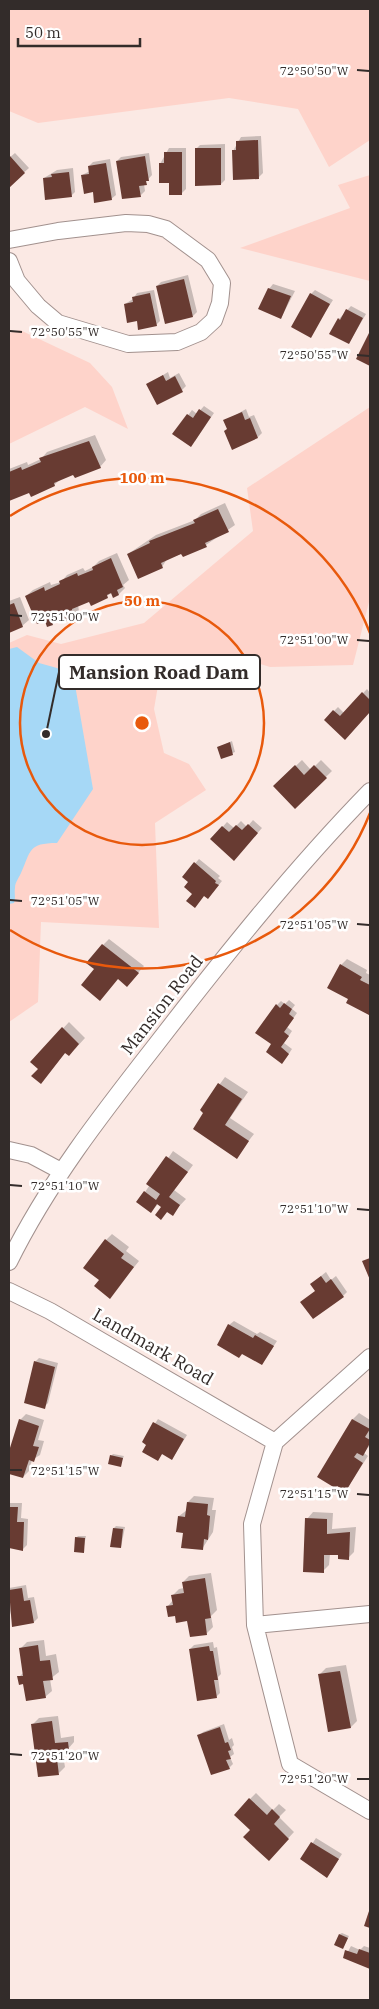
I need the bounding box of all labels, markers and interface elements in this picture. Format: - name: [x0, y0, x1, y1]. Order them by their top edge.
- scale bar: [18, 15, 140, 47]
- text: 50 m: [25, 23, 61, 42]
- text: 72°50'50"W: [280, 63, 349, 78]
- text: 72°50'55"W: [31, 324, 100, 339]
- text: 72°50'55"W: [280, 347, 349, 362]
- text: 100 m: [119, 468, 165, 487]
- text: 50 m: [124, 591, 160, 610]
- text: 72°51'00"W: [31, 609, 100, 624]
- text: 72°51'00"W: [280, 632, 349, 647]
- callout: Mansion Road Dam: [59, 655, 260, 689]
- text: Mansion Road Dam: [69, 660, 249, 684]
- centre of rings: [133, 714, 151, 732]
- text: 72°51'05"W: [31, 893, 100, 908]
- text: 72°51'05"W: [280, 917, 349, 932]
- street label: Mansion Road: [116, 950, 208, 1059]
- text: 72°51'10"W: [31, 1178, 100, 1193]
- text: 72°51'10"W: [280, 1201, 349, 1216]
- street label: Landmark Road: [89, 1303, 218, 1390]
- text: 72°51'15"W: [31, 1463, 100, 1478]
- text: 72°51'15"W: [280, 1486, 349, 1501]
- text: 72°51'20"W: [31, 1748, 100, 1763]
- text: 72°51'20"W: [280, 1771, 349, 1786]

